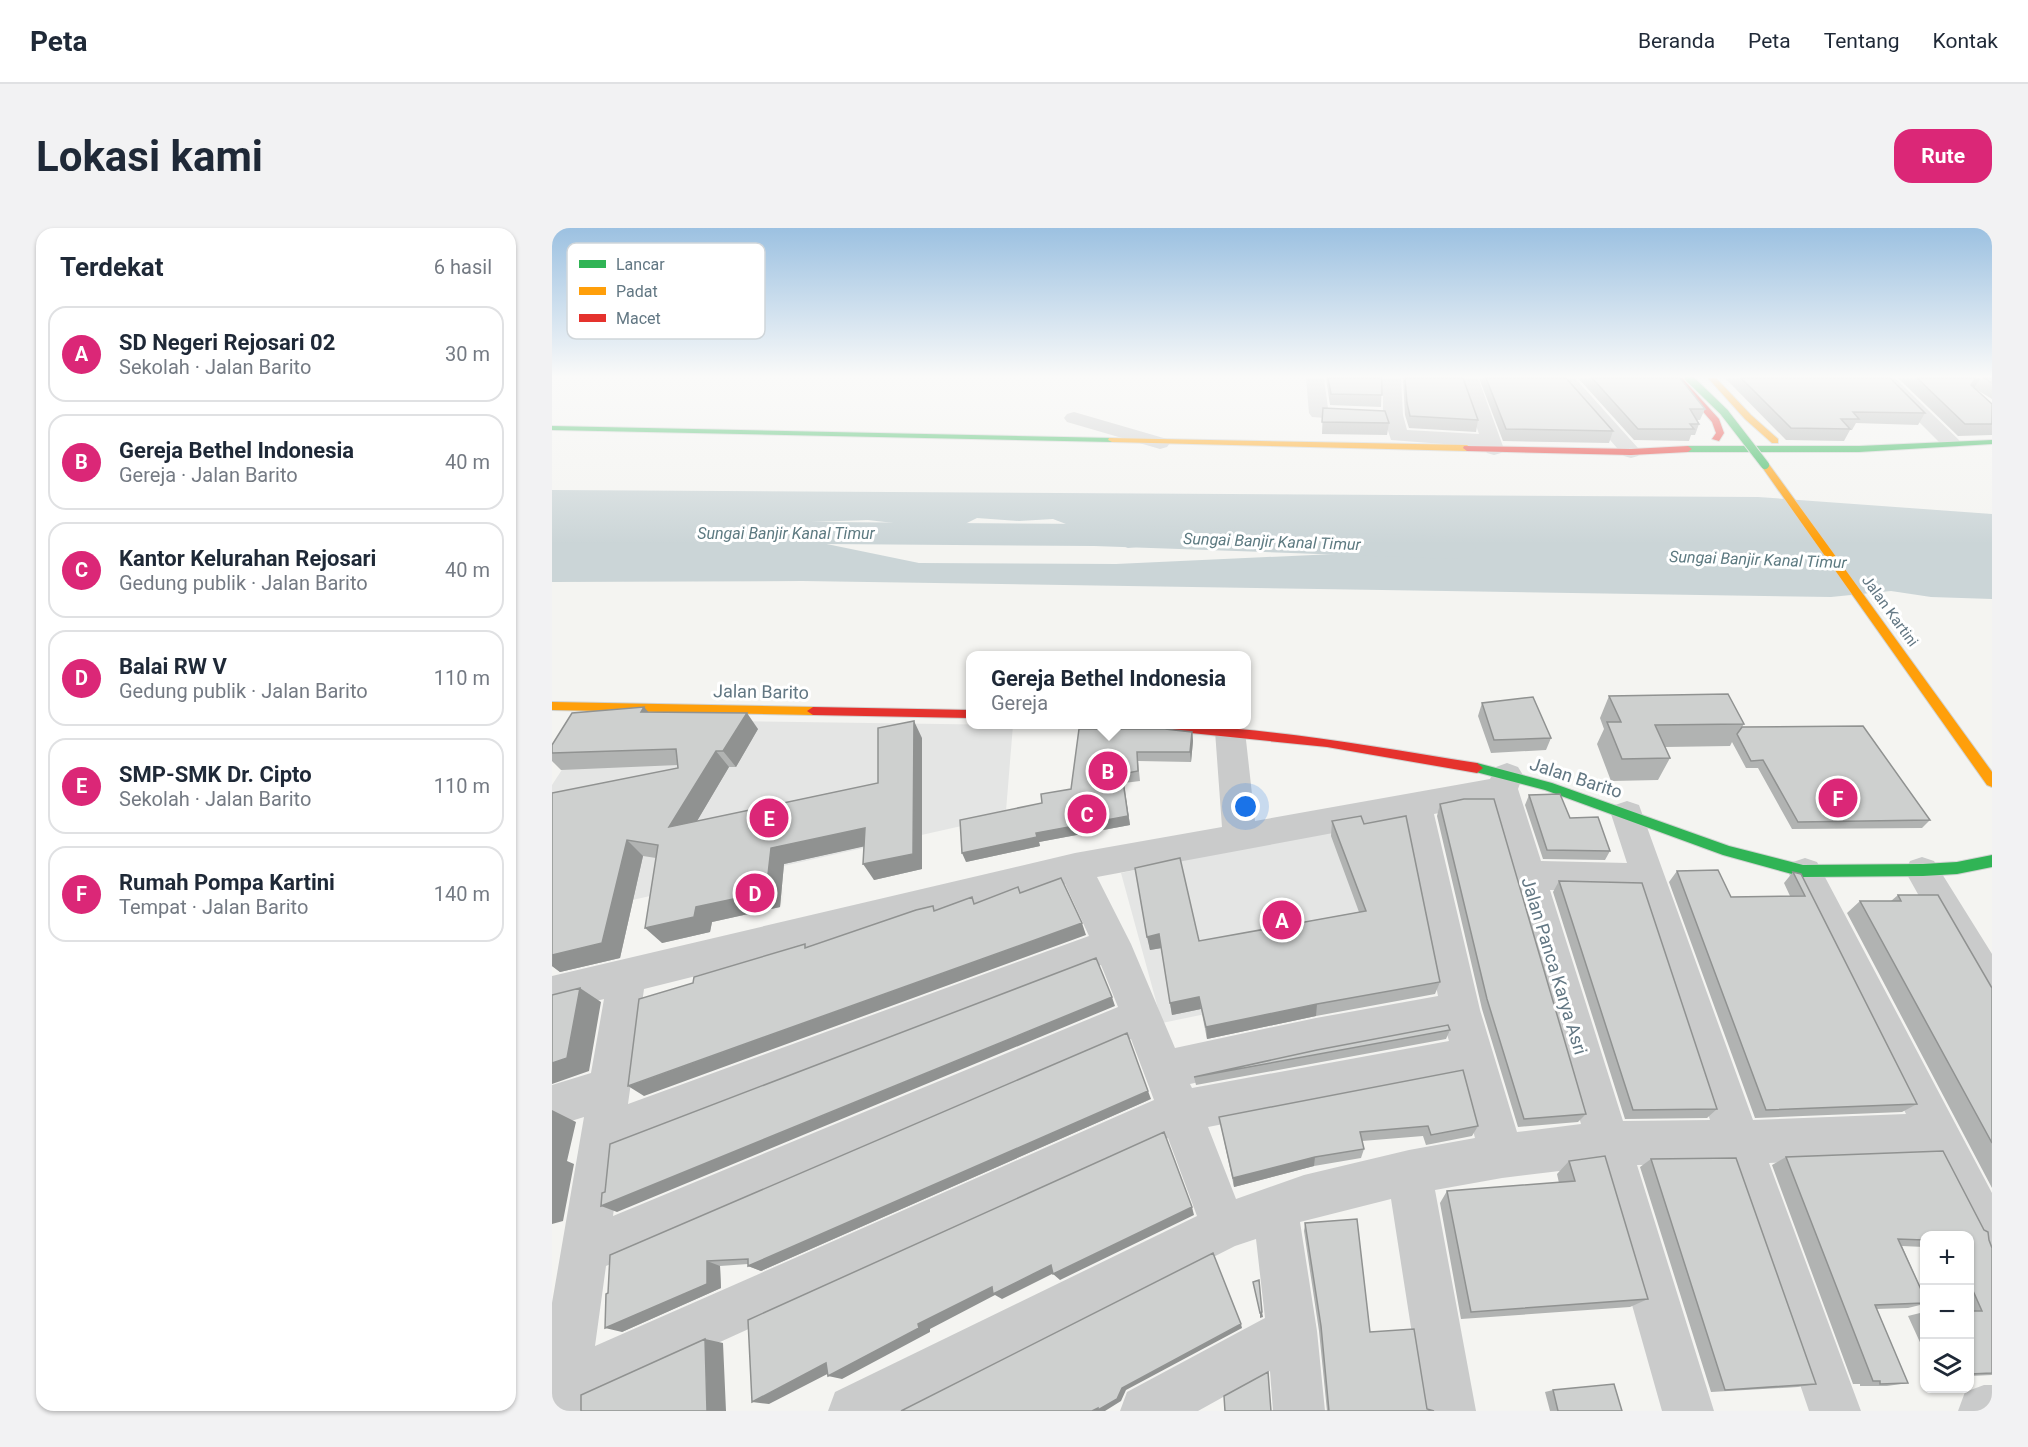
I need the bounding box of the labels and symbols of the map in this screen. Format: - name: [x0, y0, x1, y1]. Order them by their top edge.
- legend: [567, 243, 765, 339]
- text: Lancar: [616, 255, 665, 274]
- text: Padat: [616, 282, 658, 301]
- text: Macet: [616, 309, 661, 328]
- water label: Sungai Banjir Kanal Timur: [697, 524, 876, 543]
- water label: Sungai Banjir Kanal Timur: [1183, 529, 1362, 554]
- water label: Sungai Banjir Kanal Timur: [1669, 547, 1848, 572]
- street label: Jalan Kartini: [1858, 572, 1922, 650]
- street label: Jalan Barito: [713, 680, 809, 703]
- pin: B: [1088, 748, 1128, 794]
- street label: Jalan Barito: [1527, 753, 1625, 802]
- pin: F: [1818, 776, 1858, 820]
- pin: C: [1068, 792, 1106, 836]
- your location: [1231, 792, 1260, 821]
- pin: E: [750, 796, 788, 840]
- pin: D: [736, 870, 774, 916]
- street label: Jalan Panca Karya Asri: [1517, 875, 1591, 1057]
- pin: A: [1262, 898, 1302, 942]

